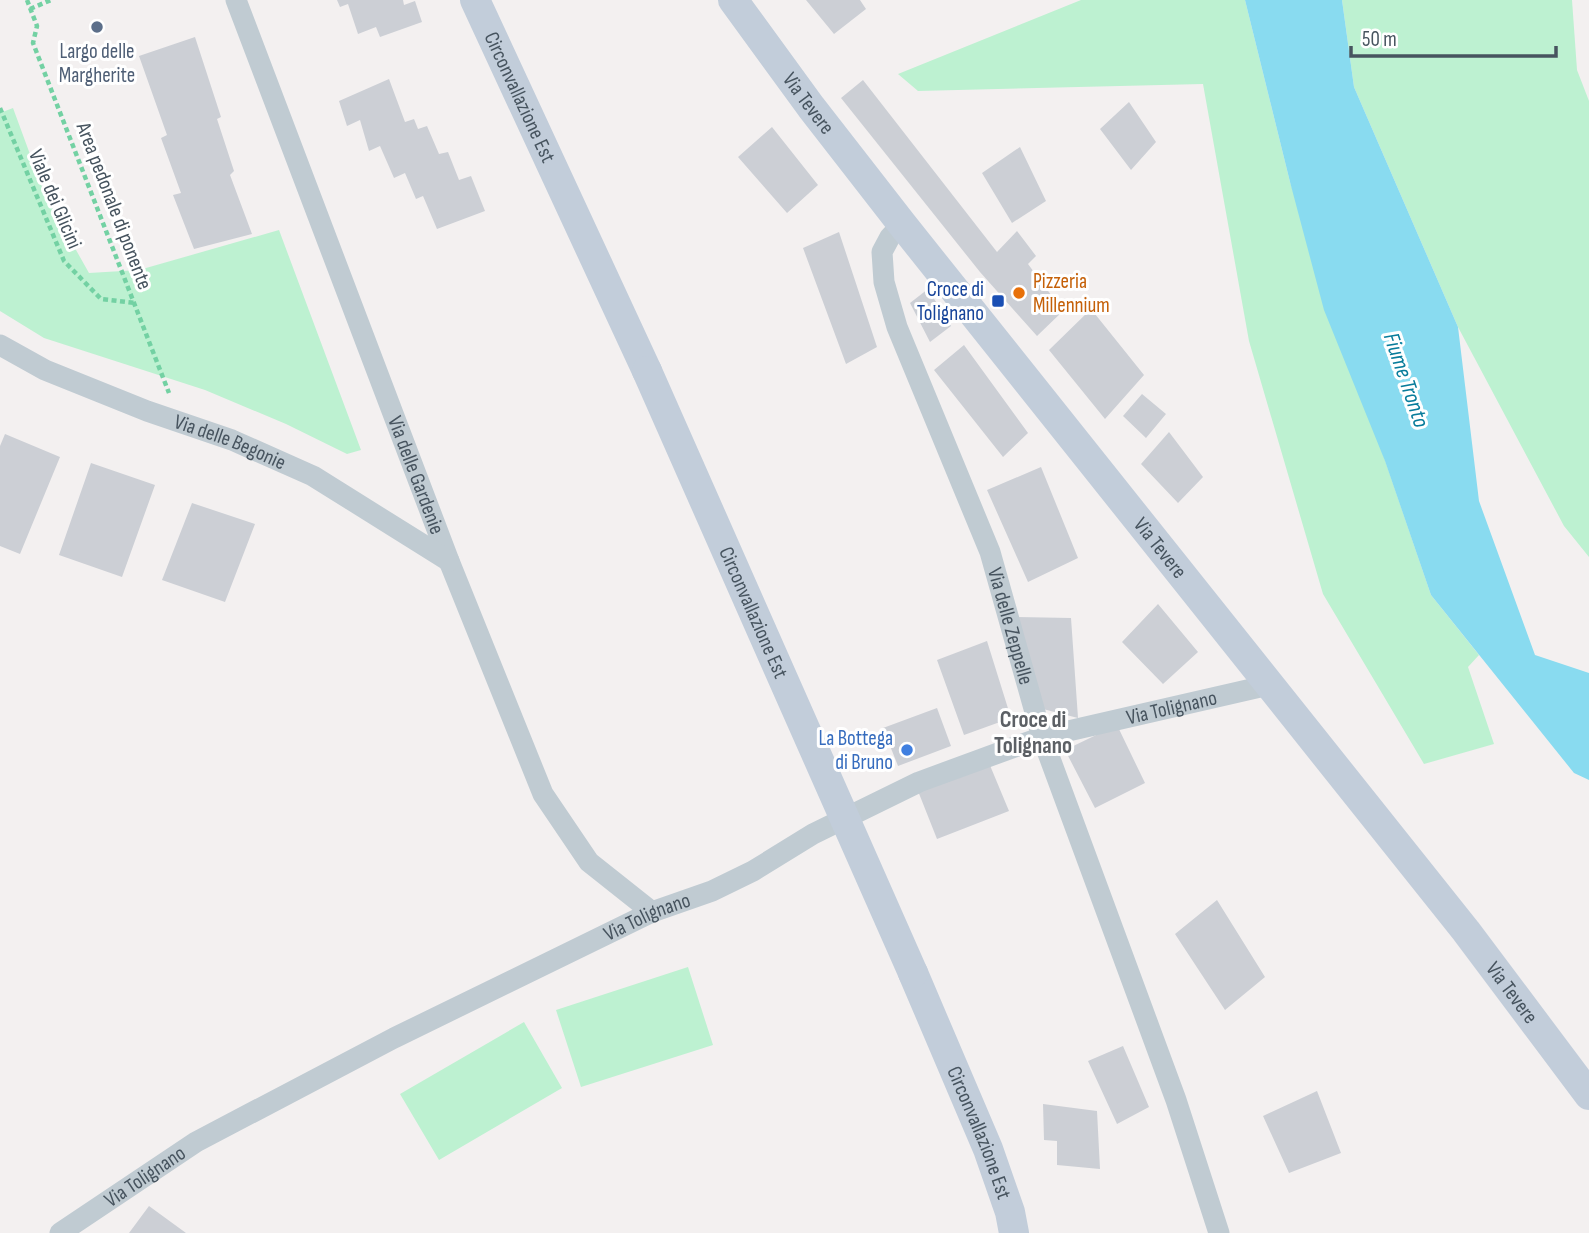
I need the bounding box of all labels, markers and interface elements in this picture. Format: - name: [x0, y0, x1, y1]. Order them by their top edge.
- scale bar: [1351, 14, 1556, 58]
- marker: Largo delle Margherite: [89, 19, 105, 35]
- text: 50 m: [1362, 27, 1397, 52]
- street label: Circonvallazione Est: [479, 28, 561, 166]
- place label: Largo delle Margherite: [59, 39, 135, 88]
- street label: Via Tevere: [777, 67, 840, 139]
- street label: Area pedonale di ponente: [70, 118, 157, 293]
- street label: Viale dei Glicini: [23, 146, 87, 252]
- place label: Pizzeria Millennium: [1033, 269, 1110, 318]
- place label: Croce di Tolignano: [917, 277, 984, 326]
- marker: Pizzeria Millennium: [1011, 285, 1027, 301]
- marker: Croce di Tolignano: [990, 293, 1006, 309]
- water label: Fiume Tronto: [1377, 329, 1435, 432]
- street label: Via delle Begonie: [171, 409, 290, 475]
- street label: Via delle Gardenie: [383, 412, 450, 537]
- street label: Via Tevere: [1129, 512, 1192, 583]
- street label: Circonvallazione Est: [714, 543, 794, 682]
- street label: Via delle Zeppelle: [982, 565, 1039, 687]
- street label: Via Tolignano: [1124, 685, 1219, 730]
- district label: Croce di Tolignano: [994, 706, 1072, 760]
- place label: La Bottega di Bruno: [818, 726, 893, 775]
- marker: La Bottega di Bruno: [899, 742, 915, 758]
- street label: Via Tolignano: [599, 887, 694, 946]
- street label: Via Tevere: [1481, 957, 1543, 1028]
- street label: Circonvallazione Est: [942, 1062, 1017, 1202]
- street label: Via Tolignano: [100, 1140, 190, 1212]

